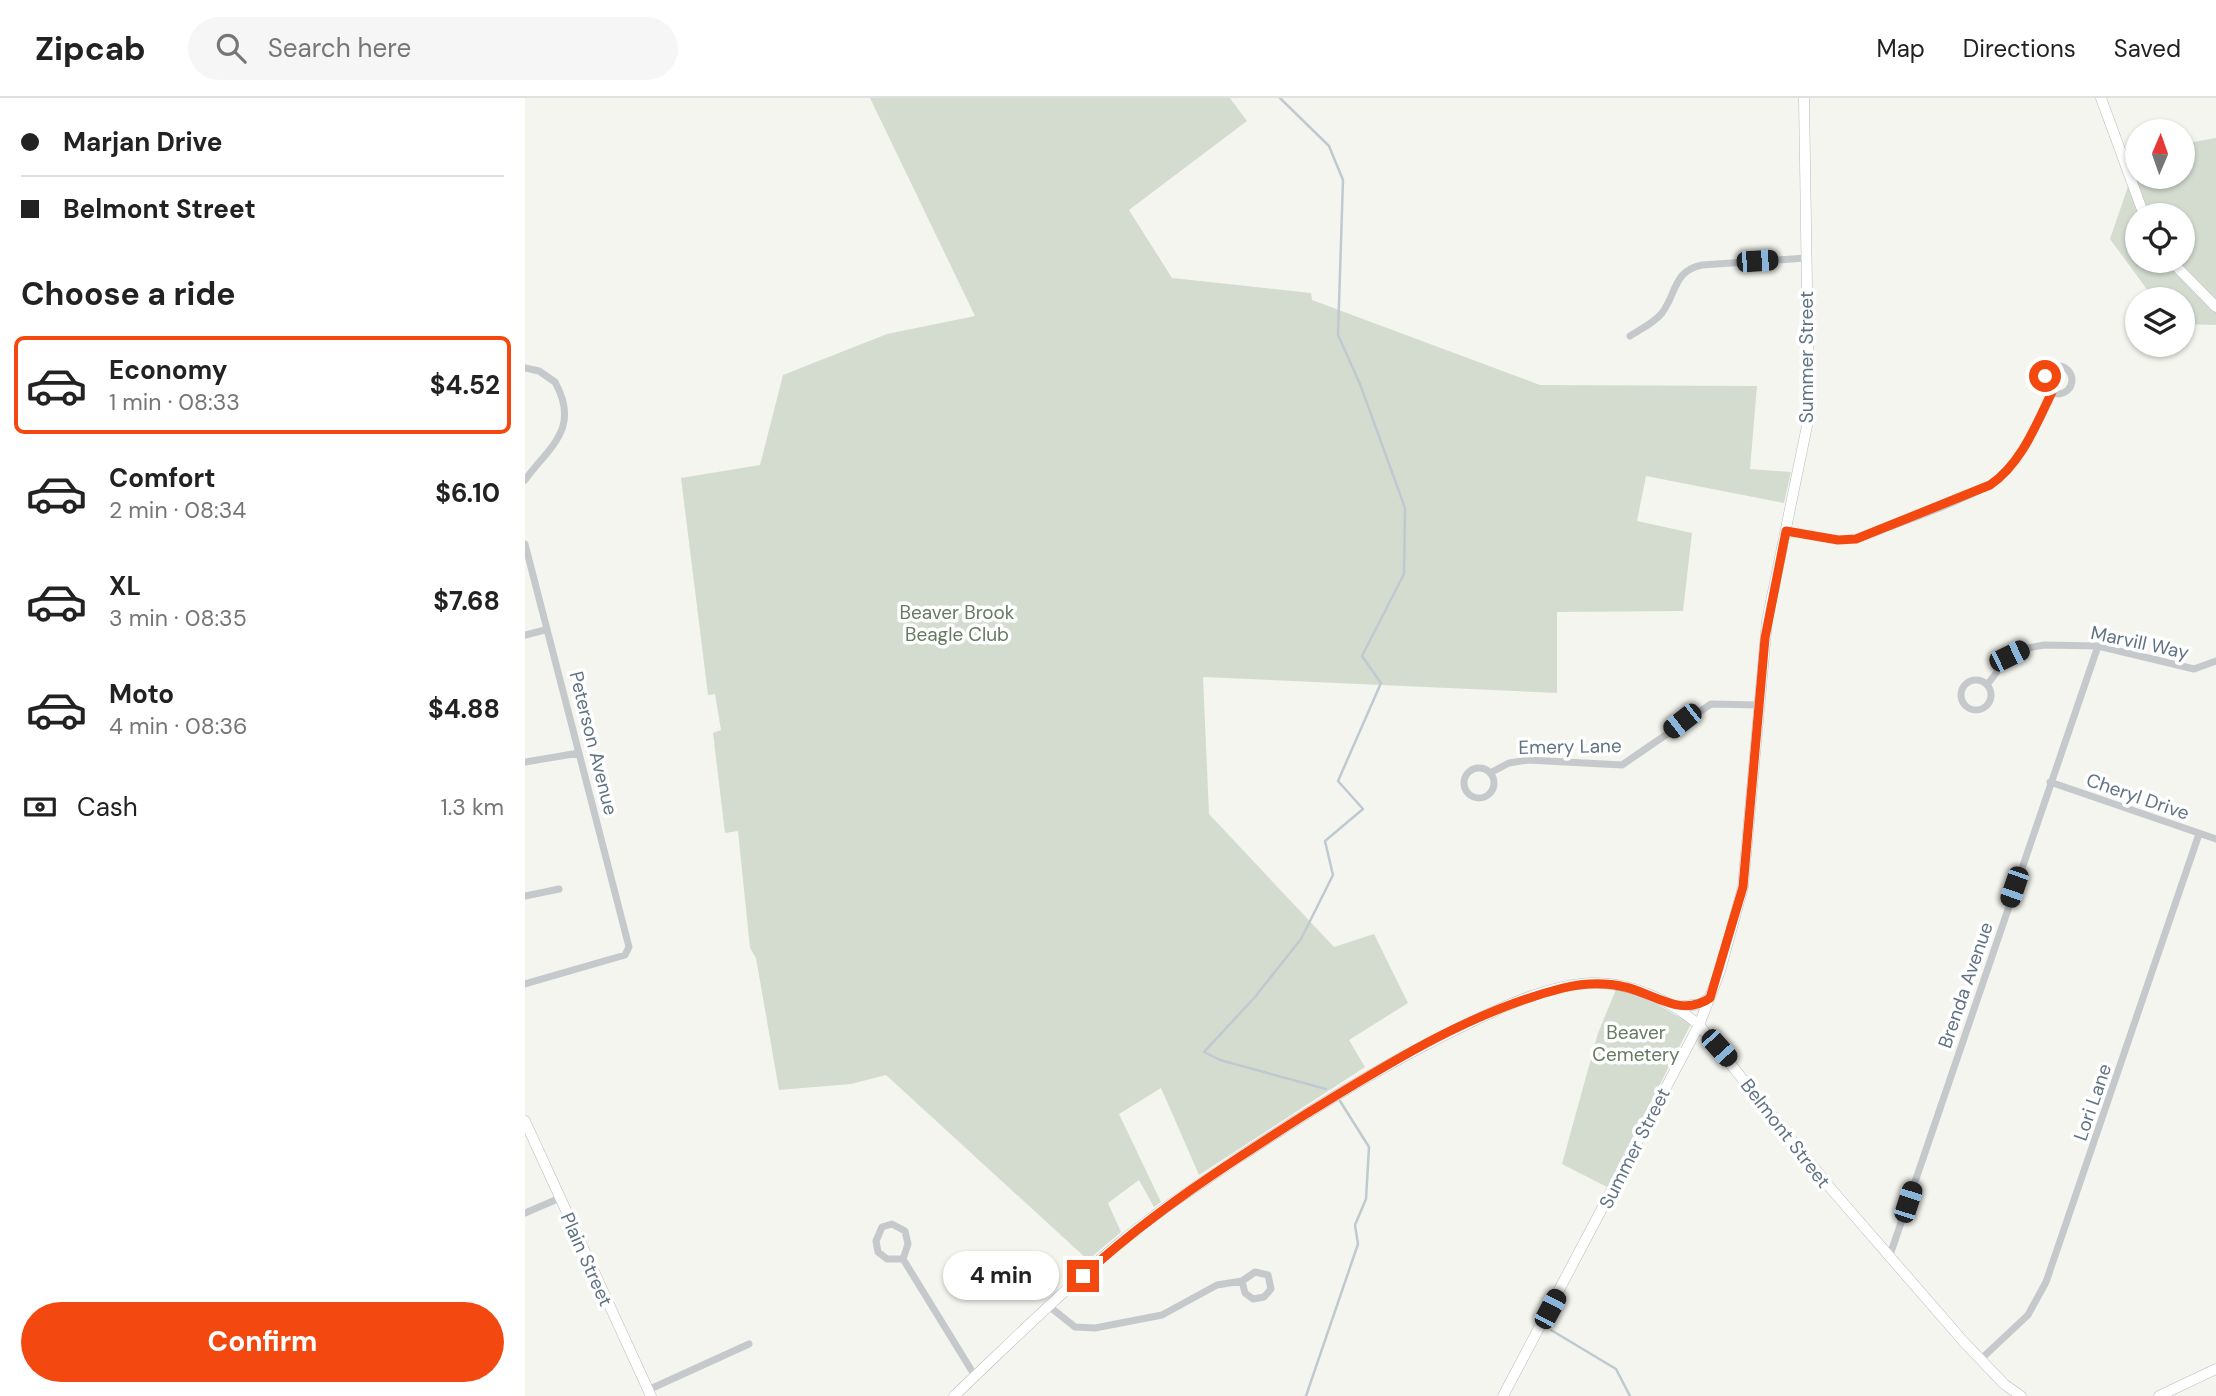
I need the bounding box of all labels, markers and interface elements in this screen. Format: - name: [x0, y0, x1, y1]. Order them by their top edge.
- search box: [188, 17, 678, 80]
- text: Zipcab: [35, 27, 146, 70]
- icon: search: [212, 29, 250, 67]
- text: Search here: [268, 31, 411, 65]
- text: Map: [1877, 33, 1925, 64]
- text: Directions: [1963, 33, 2076, 64]
- text: Saved: [2114, 33, 2181, 64]
- north arrow: [2125, 119, 2195, 189]
- map controls: [2125, 119, 2195, 357]
- text: Marjan Drive: [63, 125, 222, 159]
- text: Belmont Street: [63, 192, 256, 226]
- button: locate: [2125, 203, 2195, 273]
- car: [1736, 249, 1779, 273]
- text: Choose a ride: [21, 273, 236, 315]
- button: layers: [2125, 287, 2195, 357]
- street label: Summer Street: [1794, 291, 1819, 423]
- text: Economy: [109, 353, 227, 387]
- icon: car: [25, 354, 88, 417]
- route start: [2029, 360, 2061, 392]
- text: $4.52: [430, 368, 500, 402]
- text: 1 min · 08:33: [109, 387, 240, 417]
- text: Comfort: [109, 461, 215, 495]
- icon: car: [25, 462, 88, 525]
- text: $6.10: [435, 476, 500, 510]
- text: 2 min · 08:34: [109, 495, 246, 525]
- text: XL: [109, 569, 141, 603]
- icon: car: [25, 570, 88, 633]
- text: $7.68: [433, 584, 500, 618]
- park label: Beaver Brook Beagle Club: [900, 600, 1015, 647]
- text: 3 min · 08:35: [109, 603, 247, 633]
- street label: Marvill Way: [2089, 620, 2192, 665]
- car: [1986, 637, 2033, 675]
- street label: Peterson Avenue: [564, 669, 623, 818]
- text: Moto: [109, 677, 174, 711]
- icon: car: [25, 678, 88, 741]
- text: $4.88: [428, 692, 500, 726]
- car: [1659, 700, 1706, 742]
- text: 4 min · 08:36: [109, 711, 247, 741]
- street label: Emery Lane: [1518, 733, 1622, 760]
- street label: Cheryl Drive: [2083, 767, 2193, 826]
- icon: cash: [21, 788, 59, 826]
- text: Cash: [77, 790, 138, 824]
- text: 1.3 km: [440, 792, 504, 822]
- car: [1998, 864, 2031, 910]
- street label: Brenda Avenue: [1932, 919, 1999, 1051]
- park label: Beaver Cemetery: [1592, 1020, 1680, 1067]
- car: [1698, 1025, 1741, 1071]
- street label: Lori Lane: [2068, 1060, 2117, 1144]
- street label: Belmont Street: [1735, 1074, 1836, 1193]
- street label: Summer Street: [1593, 1084, 1676, 1213]
- car: [1892, 1179, 1925, 1225]
- street label: Plain Street: [555, 1208, 618, 1310]
- callout: 4 min: [943, 1252, 1059, 1300]
- text: 4 min: [970, 1260, 1032, 1290]
- route end: [1067, 1260, 1099, 1292]
- car: [1531, 1286, 1570, 1332]
- button: Confirm: [21, 1302, 504, 1382]

